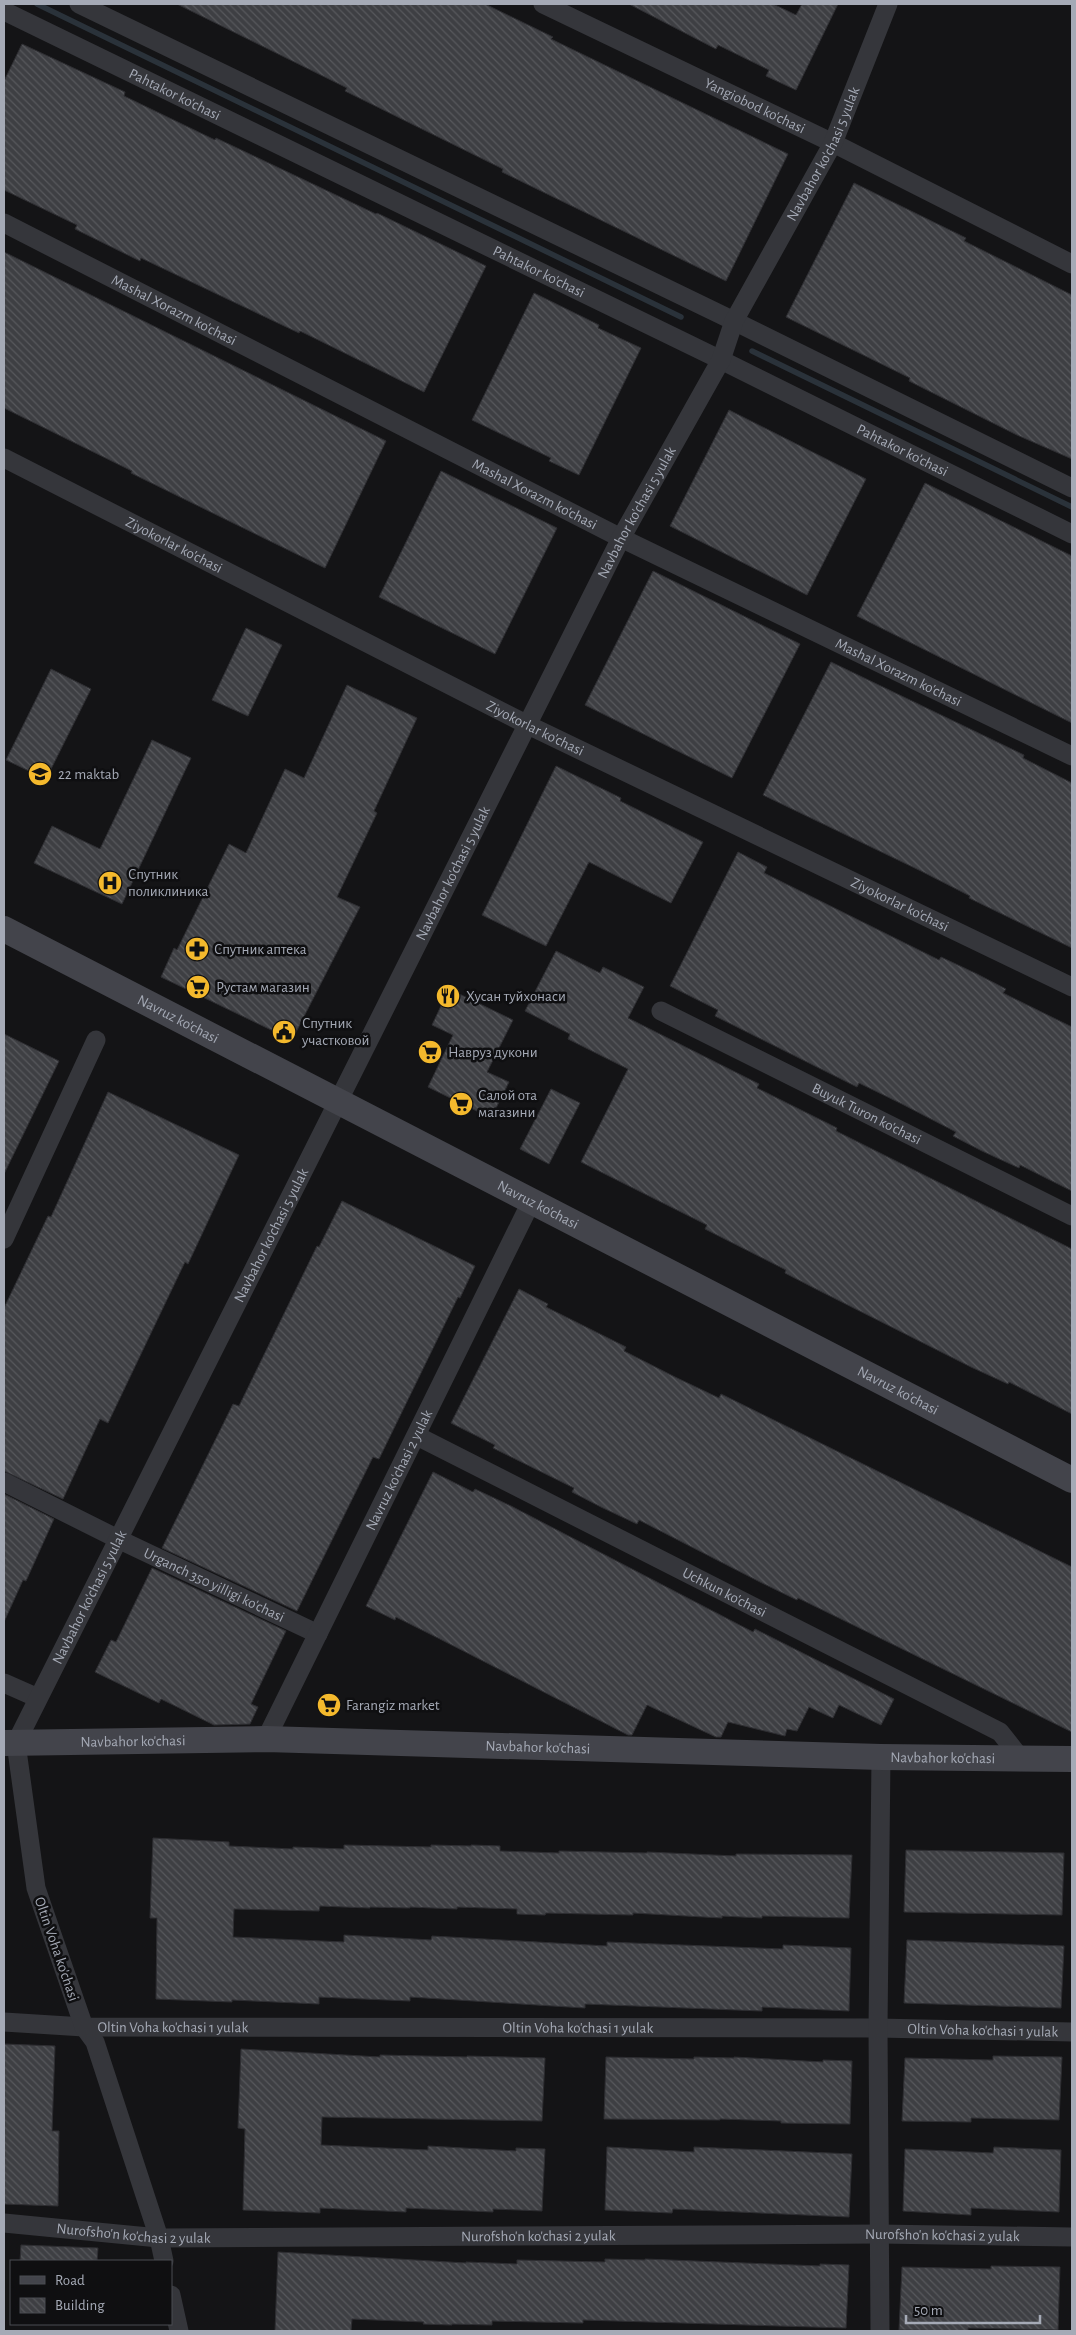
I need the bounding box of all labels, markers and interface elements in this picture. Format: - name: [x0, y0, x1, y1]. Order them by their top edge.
- street label: Pahtakor ko'chasi: [126, 66, 223, 123]
- street label: Yangiobod ko'chasi: [702, 75, 808, 137]
- street label: Navbahor ko'chasi 5 yulak: [784, 85, 863, 224]
- street label: Pahtakor ko'chasi: [491, 243, 587, 300]
- street label: Mashal Xorazm ko'chasi: [109, 272, 239, 348]
- street label: Pahtakor ko'chasi: [854, 422, 950, 479]
- street label: Navbahor ko'chasi 5 yulak: [595, 444, 679, 581]
- street label: Mashal Xorazm ko'chasi: [470, 456, 600, 533]
- street label: Ziyokorlar ko'chasi: [123, 514, 225, 576]
- street label: Mashal Xorazm ko'chasi: [833, 636, 964, 709]
- street label: Ziyokorlar ko'chasi: [484, 698, 586, 759]
- school or university icon: 22 maktab: [27, 761, 53, 787]
- place label: 22 maktab: [58, 767, 120, 782]
- street label: Navbahor ko'chasi 5 yulak: [413, 804, 493, 943]
- place label: Спутник поликлиника: [128, 867, 208, 899]
- hospital icon: Спутник поликлиника: [97, 870, 123, 896]
- street label: Ziyokorlar ko'chasi: [849, 875, 951, 934]
- pharmacy icon: Спутник аптека: [184, 936, 210, 962]
- place label: Спутник аптека: [214, 942, 307, 957]
- supermarket icon: Рустам магазин: [185, 974, 211, 1000]
- place label: Рустам магазин: [216, 980, 310, 995]
- restaurant icon: Хусан туйхонаси: [435, 983, 461, 1009]
- place label: Хусан туйхонаси: [466, 989, 566, 1004]
- street label: Navruz ko'chasi: [135, 992, 221, 1046]
- place label: Спутник участковой: [301, 1016, 369, 1048]
- public building icon: Спутник участковой: [271, 1019, 297, 1045]
- supermarket icon: Навруз дукони: [417, 1039, 443, 1065]
- place label: Навруз дукони: [448, 1045, 538, 1060]
- street label: Buyuk Turon ko'chasi: [810, 1081, 924, 1148]
- place label: Салой ота магазини: [478, 1088, 537, 1120]
- supermarket icon: Салой ота магазини: [448, 1091, 474, 1117]
- street label: Navbahor ko'chasi 5 yulak: [232, 1166, 311, 1305]
- street label: Navruz ko'chasi: [495, 1178, 581, 1232]
- street label: Navruz ko'chasi: [855, 1364, 941, 1418]
- street label: Navruz ko'chasi 2 yulak: [363, 1407, 435, 1533]
- street label: Navbahor ko'chasi 5 yulak: [50, 1528, 130, 1667]
- street label: Urganch 350 yilligi ko'chasi: [141, 1545, 287, 1625]
- street label: Uchkun ko'chasi: [680, 1565, 769, 1620]
- supermarket icon: Farangiz market: [316, 1692, 342, 1718]
- place label: Farangiz market: [346, 1698, 440, 1713]
- street label: Navbahor ko'chasi: [80, 1733, 186, 1750]
- street label: Navbahor ko'chasi: [485, 1738, 591, 1756]
- street label: Navbahor ko'chasi: [890, 1750, 995, 1766]
- street label: Oltin Voha ko'chasi: [32, 1895, 81, 2003]
- street label: Oltin Voha ko'chasi 1 yulak: [97, 2020, 248, 2035]
- street label: Oltin Voha ko'chasi 1 yulak: [502, 2021, 653, 2036]
- street label: Oltin Voha ko'chasi 1 yulak: [907, 2022, 1059, 2040]
- street label: Nurofsho'n ko'chasi 2 yulak: [56, 2221, 211, 2246]
- street label: Nurofsho'n ko'chasi 2 yulak: [865, 2227, 1020, 2244]
- street label: Nurofsho'n ko'chasi 2 yulak: [461, 2228, 616, 2244]
- legend: [10, 2260, 172, 2325]
- text: Road: [55, 2273, 85, 2288]
- scale bar: [906, 2292, 1040, 2324]
- text: Building: [55, 2298, 105, 2313]
- text: 50 m: [914, 2303, 943, 2318]

